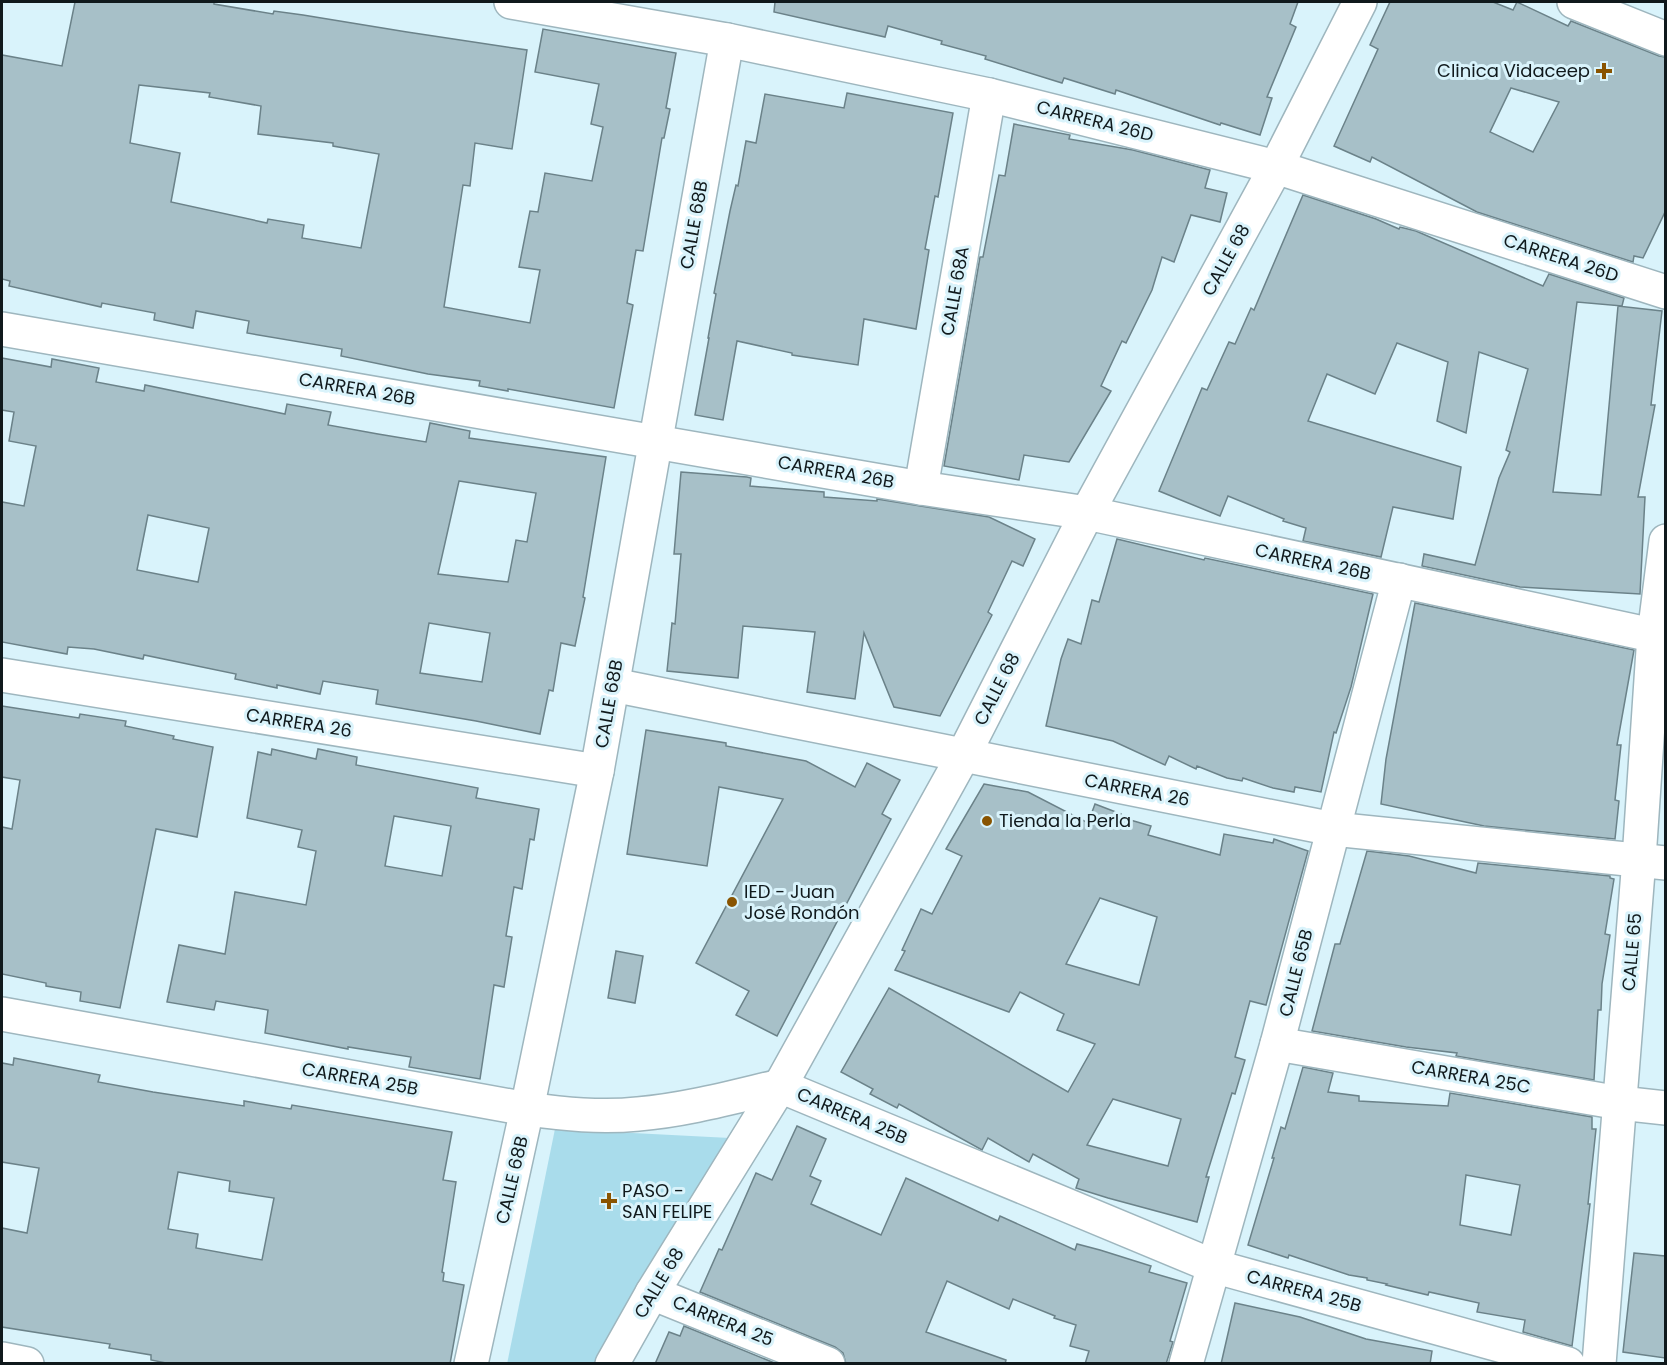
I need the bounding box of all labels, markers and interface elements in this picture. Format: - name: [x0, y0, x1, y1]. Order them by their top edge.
- place label: Clinica Vidaceep: [1437, 58, 1590, 83]
- marker: Clinica Vidaceep: [1595, 62, 1613, 80]
- street label: CARRERA 26D: [1034, 94, 1156, 147]
- street label: CALLE 68B: [673, 179, 714, 271]
- street label: CALLE 68: [1196, 219, 1256, 300]
- street label: CARRERA 26D: [1500, 227, 1622, 288]
- street label: CALLE 68A: [934, 244, 975, 338]
- street label: CARRERA 26B: [297, 366, 417, 411]
- street label: CARRERA 26B: [776, 449, 896, 494]
- street label: CARRERA 26B: [1253, 537, 1373, 586]
- street label: CALLE 68: [968, 648, 1025, 729]
- street label: CALLE 68B: [588, 658, 629, 750]
- street label: CARRERA 26: [244, 702, 354, 743]
- street label: CARRERA 26: [1082, 767, 1192, 812]
- place label: Tienda la Perla: [999, 808, 1131, 833]
- marker: Tienda la Perla: [980, 814, 994, 828]
- place label: IED - Juan José Rondón: [744, 879, 860, 925]
- marker: IED - Juan José Rondón: [725, 895, 739, 909]
- street label: CALLE 65: [1616, 912, 1647, 992]
- street label: CALLE 65B: [1273, 926, 1318, 1019]
- street label: CARRERA 25C: [1410, 1054, 1533, 1099]
- street label: CARRERA 25B: [300, 1056, 420, 1101]
- street label: CARRERA 25B: [793, 1081, 911, 1150]
- street label: CALLE 68B: [489, 1133, 534, 1226]
- place label: PASO - SAN FELIPE: [622, 1178, 712, 1224]
- marker: PASO - SAN FELIPE: [600, 1192, 618, 1210]
- street label: CALLE 68: [628, 1243, 689, 1323]
- street label: CARRERA 25B: [1244, 1263, 1364, 1318]
- street label: CARRERA 25: [669, 1289, 777, 1352]

